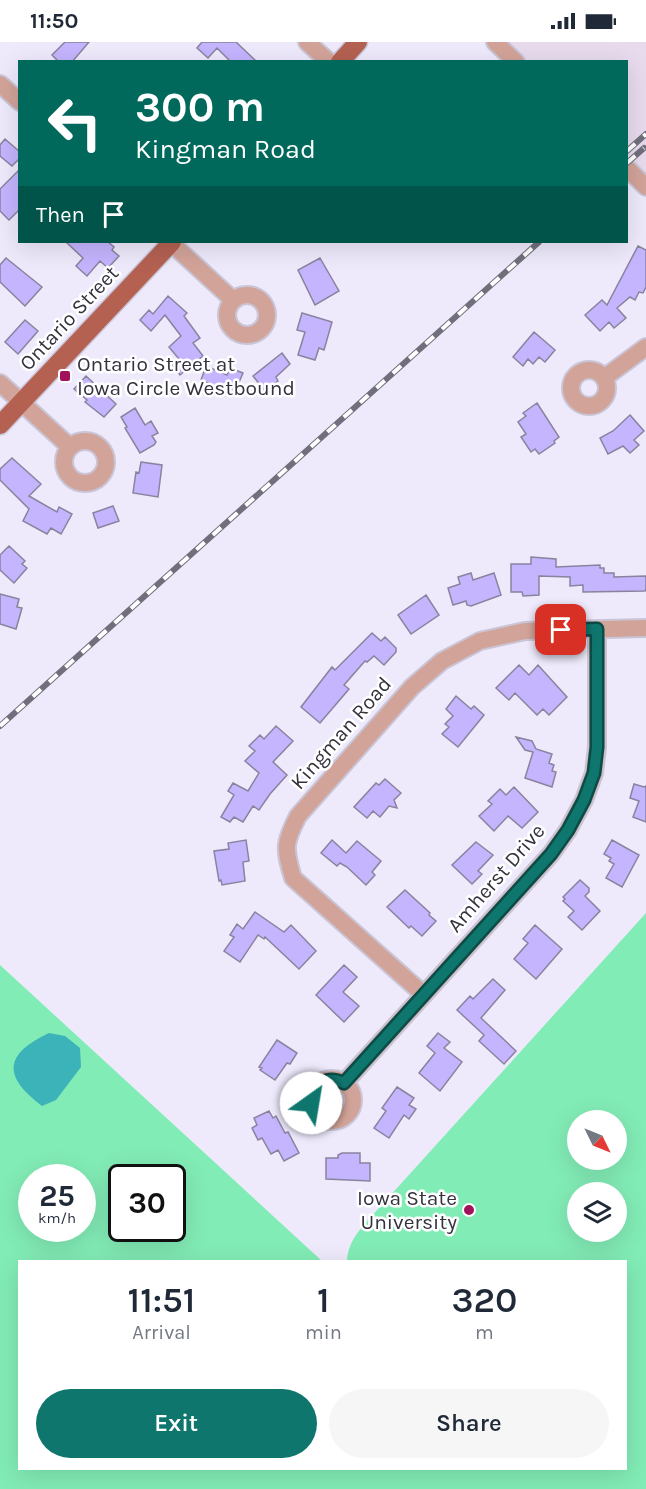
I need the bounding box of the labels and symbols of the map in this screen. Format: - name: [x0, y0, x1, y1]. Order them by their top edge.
- street label: Ontario Street: [15, 261, 123, 375]
- place label: Ontario Street at Iowa Circle Westbound: [77, 352, 295, 400]
- marker: Ontario Street at Iowa Circle Westbound: [58, 369, 72, 383]
- pin: [535, 604, 586, 655]
- street label: Kingman Road: [286, 672, 396, 794]
- street label: Amherst Drive: [442, 819, 550, 937]
- position arrow: [279, 1071, 343, 1135]
- north arrow: [567, 1110, 627, 1170]
- speed limit sign: 30: [108, 1164, 186, 1242]
- place label: Iowa State University: [357, 1186, 457, 1234]
- marker: Iowa State University: [462, 1203, 476, 1217]

